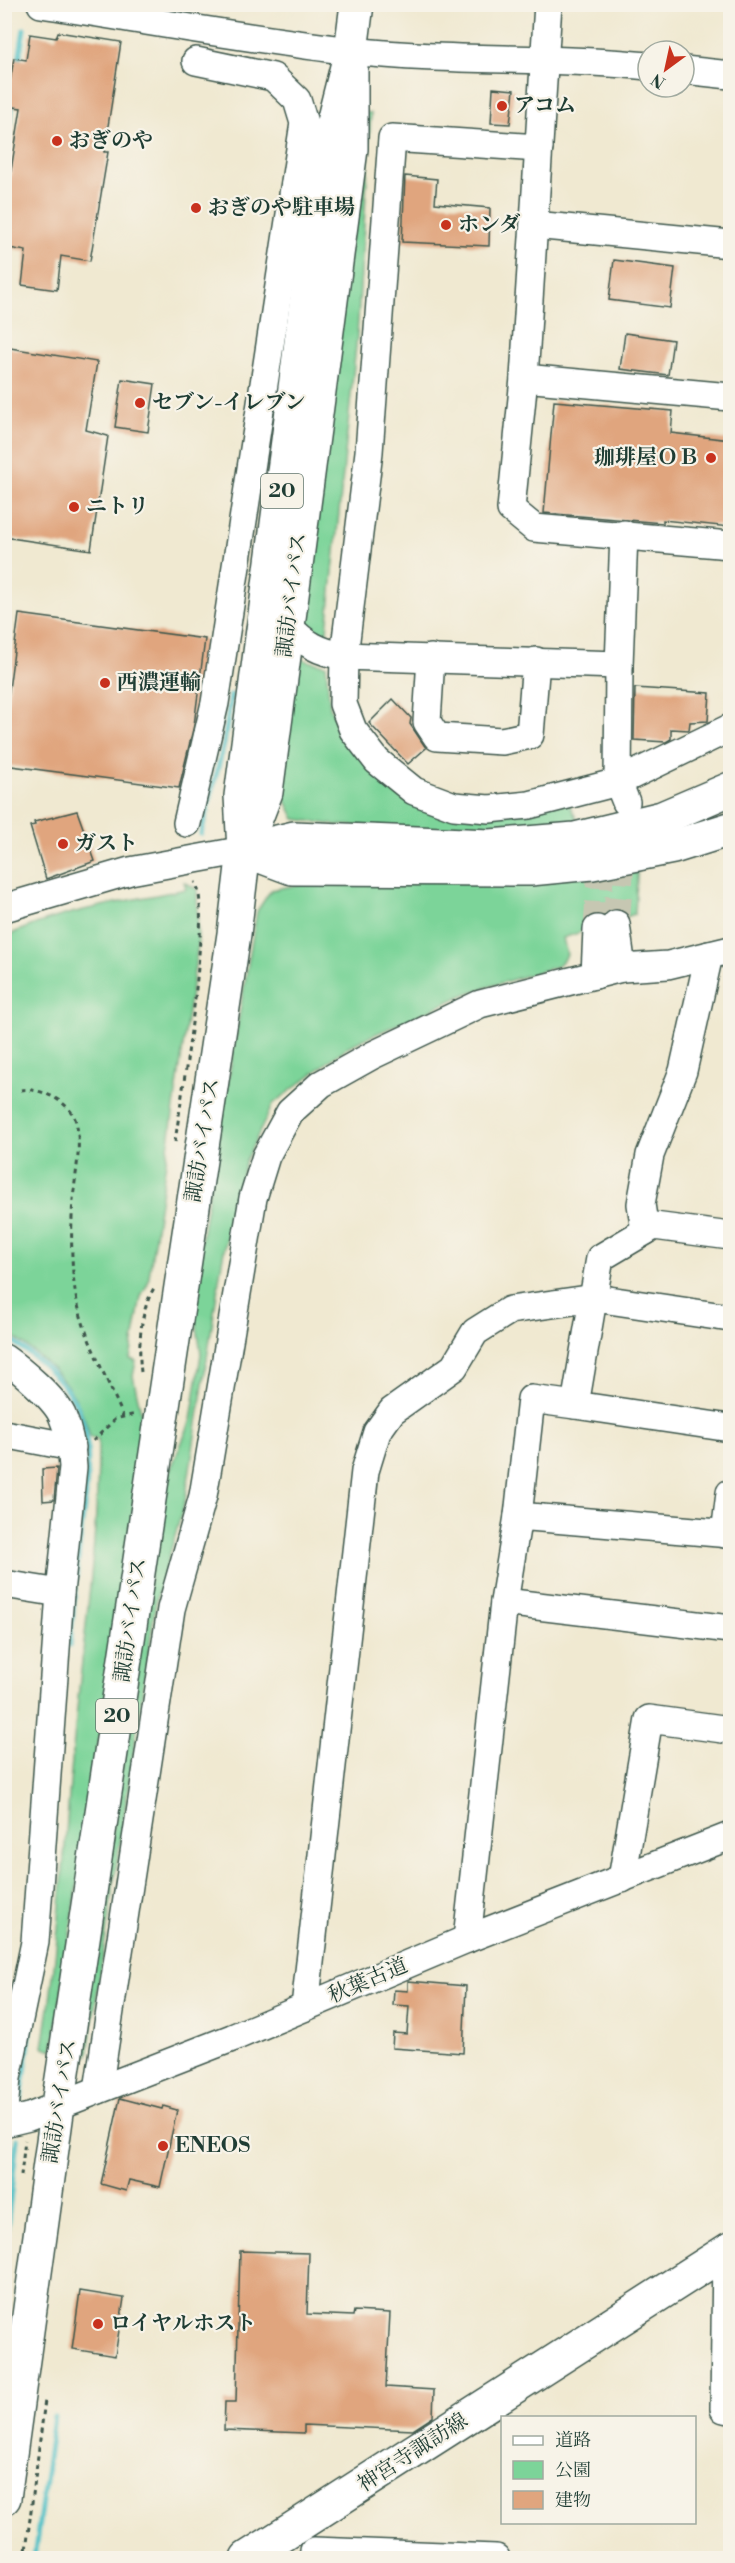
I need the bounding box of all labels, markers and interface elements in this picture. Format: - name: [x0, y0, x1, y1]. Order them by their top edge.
- north arrow: [636, 39, 696, 99]
- text: N: [647, 69, 669, 93]
- place label: アコム: [514, 93, 576, 119]
- marker: アコム: [495, 99, 509, 113]
- place label: おぎのや: [69, 128, 153, 154]
- marker: おぎのや: [50, 134, 64, 148]
- place label: おぎのや駐車場: [208, 195, 355, 221]
- marker: おぎのや駐車場: [189, 201, 203, 215]
- place label: ホンダ: [458, 212, 520, 238]
- marker: ホンダ: [439, 218, 453, 232]
- place label: セブン-イレブン: [152, 390, 306, 416]
- marker: セブン-イレブン: [133, 396, 147, 410]
- place label: 珈琲屋ＯＢ: [594, 445, 699, 471]
- marker: 珈琲屋ＯＢ: [704, 451, 718, 465]
- road number: 20: [261, 474, 303, 508]
- place label: ニトリ: [86, 494, 149, 520]
- marker: ニトリ: [67, 500, 81, 514]
- street label: 諏訪バイパス: [271, 531, 313, 659]
- place label: 西濃運輸: [117, 670, 201, 696]
- marker: 西濃運輸: [98, 676, 112, 690]
- place label: ガスト: [75, 831, 138, 857]
- marker: ガスト: [56, 837, 70, 851]
- street label: 諏訪バイパス: [180, 1076, 226, 1204]
- street label: 諏訪バイパス: [109, 1556, 153, 1684]
- road number: 20: [96, 1699, 138, 1733]
- street label: 秋葉古道: [324, 1953, 412, 2009]
- street label: 諏訪バイパス: [37, 2037, 83, 2165]
- place label: ENEOS: [175, 2133, 250, 2159]
- marker: ENEOS: [156, 2139, 170, 2153]
- place label: ロイヤルホスト: [110, 2311, 256, 2337]
- marker: ロイヤルホスト: [91, 2317, 105, 2331]
- street label: 神宮寺諏訪線: [353, 2408, 473, 2498]
- legend: [501, 2416, 696, 2524]
- text: 道路: [555, 2429, 591, 2452]
- text: 公園: [555, 2459, 591, 2482]
- text: 建物: [555, 2489, 591, 2512]

